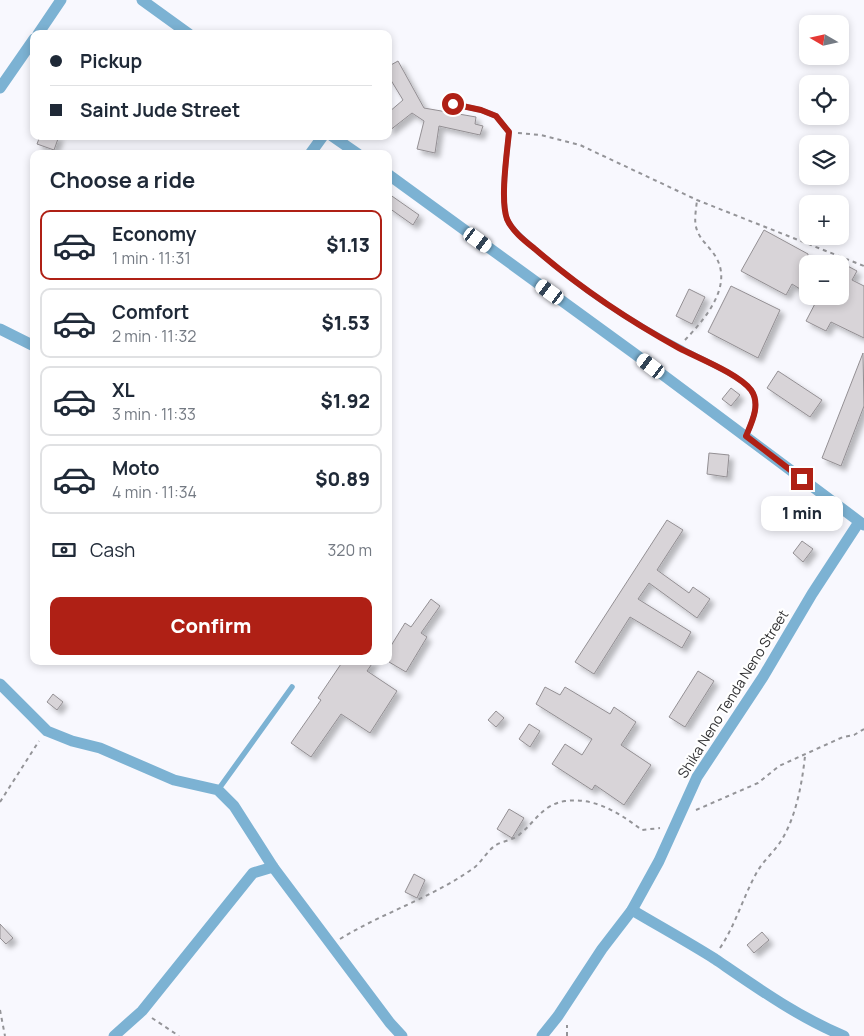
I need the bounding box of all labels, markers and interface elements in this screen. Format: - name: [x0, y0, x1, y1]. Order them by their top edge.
- north arrow: [799, 15, 849, 65]
- map controls: [799, 15, 849, 305]
- text: Pickup: [80, 48, 142, 74]
- button: locate: [799, 75, 849, 125]
- route start: [442, 93, 464, 115]
- text: Saint Jude Street: [80, 97, 240, 123]
- button: layers: [799, 135, 849, 185]
- text: Choose a ride: [50, 165, 195, 195]
- button: +: [799, 195, 849, 245]
- text: Economy: [112, 221, 196, 247]
- icon: car: [52, 223, 97, 268]
- car: [461, 225, 494, 255]
- text: $1.13: [326, 232, 370, 258]
- text: 1 min · 11:31: [112, 247, 191, 269]
- button: −: [799, 255, 849, 305]
- car: [533, 277, 566, 307]
- text: Comfort: [112, 299, 189, 325]
- icon: car: [52, 301, 97, 346]
- text: $1.53: [321, 310, 370, 336]
- text: 2 min · 11:32: [112, 325, 196, 347]
- car: [634, 351, 667, 381]
- text: XL: [112, 377, 135, 403]
- icon: car: [52, 379, 97, 424]
- text: $1.92: [321, 388, 370, 414]
- text: 3 min · 11:33: [112, 403, 196, 425]
- text: Moto: [112, 455, 159, 481]
- icon: car: [52, 457, 97, 502]
- text: $0.89: [315, 466, 370, 492]
- route end: [791, 468, 813, 490]
- text: 4 min · 11:34: [112, 481, 197, 503]
- callout: 1 min: [761, 496, 843, 532]
- text: 1 min: [782, 502, 822, 524]
- icon: cash: [50, 536, 78, 564]
- text: Cash: [90, 537, 135, 563]
- text: 320 m: [328, 539, 372, 561]
- button: Confirm: [50, 597, 372, 655]
- street label: Shika Neno Tenda Neno Street: [673, 606, 793, 781]

